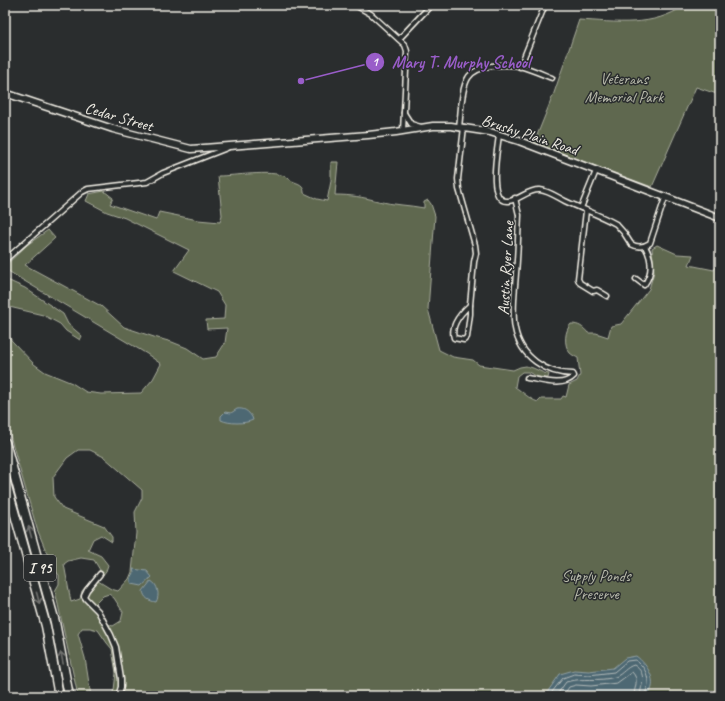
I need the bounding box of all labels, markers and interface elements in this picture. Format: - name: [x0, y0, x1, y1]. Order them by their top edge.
- callout: Mary T. Murphy School: [365, 47, 538, 76]
- text: Mary T. Murphy School: [392, 52, 534, 73]
- text: 1: [372, 54, 379, 70]
- park label: Veterans Memorial Park: [585, 69, 664, 107]
- street label: Cedar Street: [83, 98, 157, 137]
- street label: Brushy Plain Road: [479, 110, 583, 161]
- street label: Austin Ryer Lane: [494, 219, 519, 315]
- one-way arrow: [25, 526, 33, 539]
- road number: I 95: [24, 555, 56, 581]
- park label: Supply Ponds Preserve: [561, 566, 632, 604]
- one-way arrow: [35, 591, 42, 604]
- one-way arrow: [58, 651, 66, 664]

